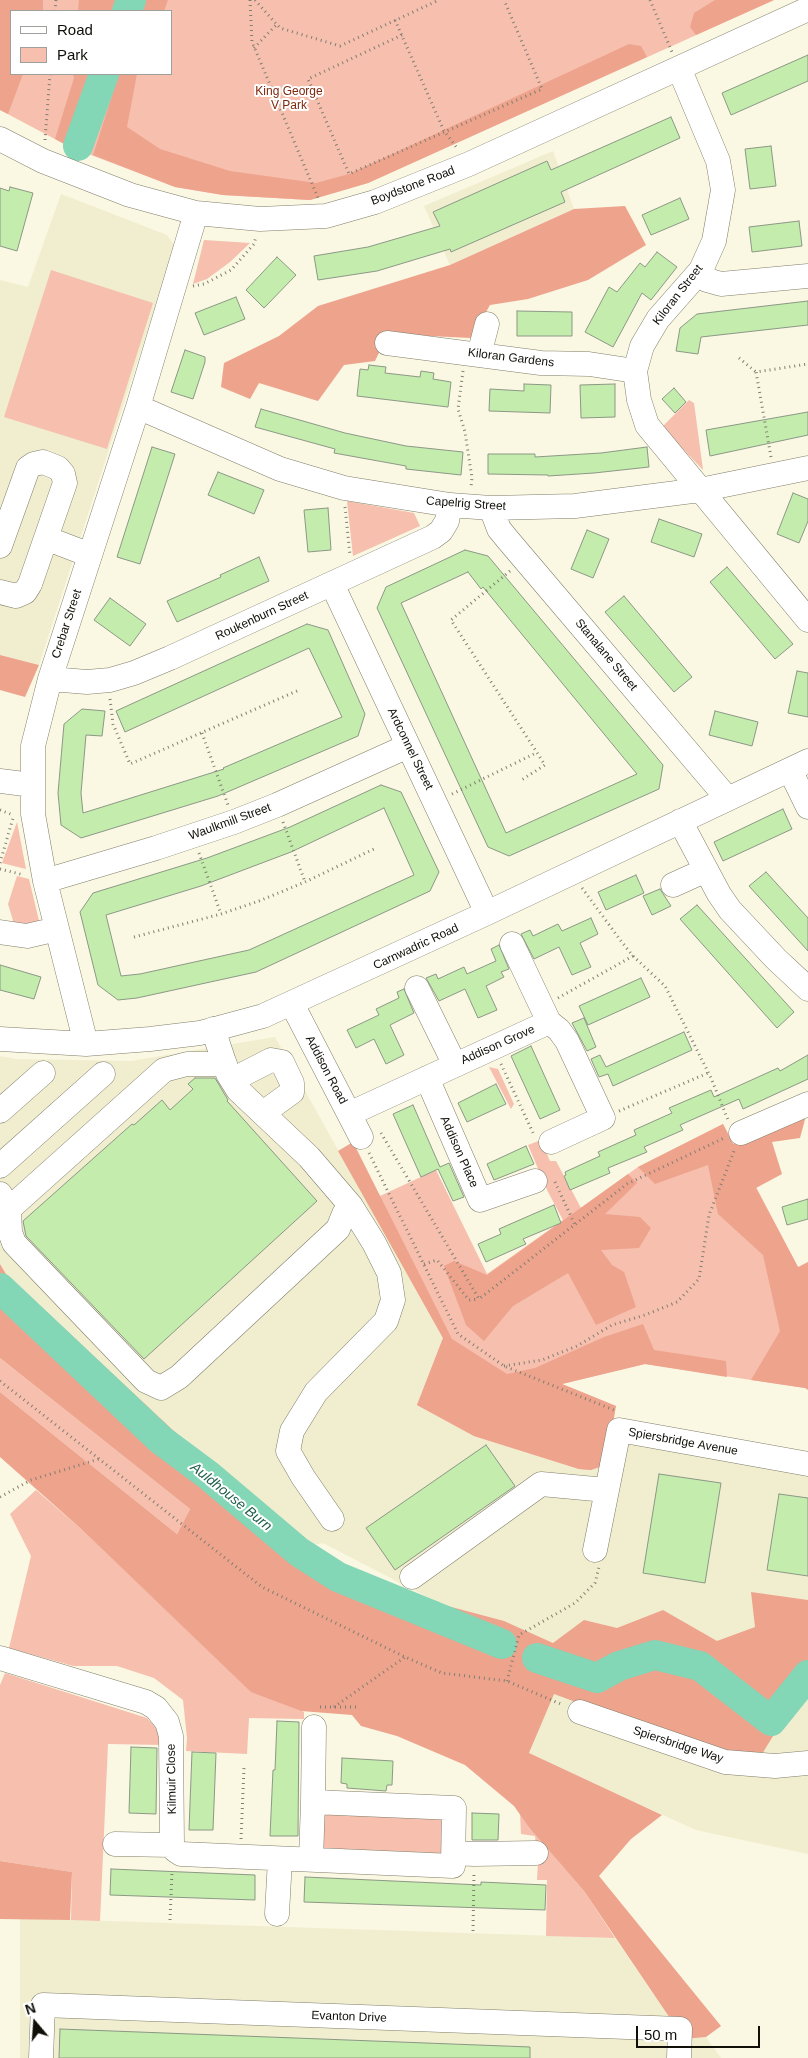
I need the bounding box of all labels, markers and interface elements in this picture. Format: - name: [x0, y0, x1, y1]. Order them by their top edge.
- legend: [10, 10, 172, 75]
- text: Road: [57, 21, 93, 38]
- text: Park: [57, 46, 88, 63]
- park label: King George V Park: [255, 85, 323, 113]
- street label: Boydstone Road: [369, 163, 457, 209]
- street label: Kiloran Street: [650, 262, 706, 328]
- street label: Kiloran Gardens: [467, 346, 555, 370]
- street label: Capelrig Street: [426, 494, 506, 514]
- street label: Crebar Street: [49, 588, 85, 660]
- street label: Roukenburn Street: [213, 588, 311, 644]
- street label: Stanalane Street: [572, 616, 640, 694]
- street label: Ardconnel Street: [384, 706, 436, 792]
- street label: Waulkmill Street: [187, 800, 273, 844]
- street label: Carnwadric Road: [371, 921, 461, 973]
- street label: Addison Grove: [459, 1022, 537, 1068]
- street label: Addison Road: [302, 1033, 350, 1107]
- street label: Addison Place: [437, 1114, 481, 1190]
- street label: Spiersbridge Avenue: [627, 1425, 739, 1459]
- water label: Auldhouse Burn: [187, 1459, 275, 1535]
- street label: Spiersbridge Way: [631, 1724, 725, 1766]
- street label: Kilmuir Close: [164, 1744, 180, 1814]
- north arrow: [10, 1998, 60, 2048]
- text: N: [23, 2000, 38, 2018]
- street label: Evanton Drive: [311, 2008, 387, 2026]
- scale bar: [638, 2016, 762, 2048]
- text: 50 m: [644, 2026, 677, 2043]

